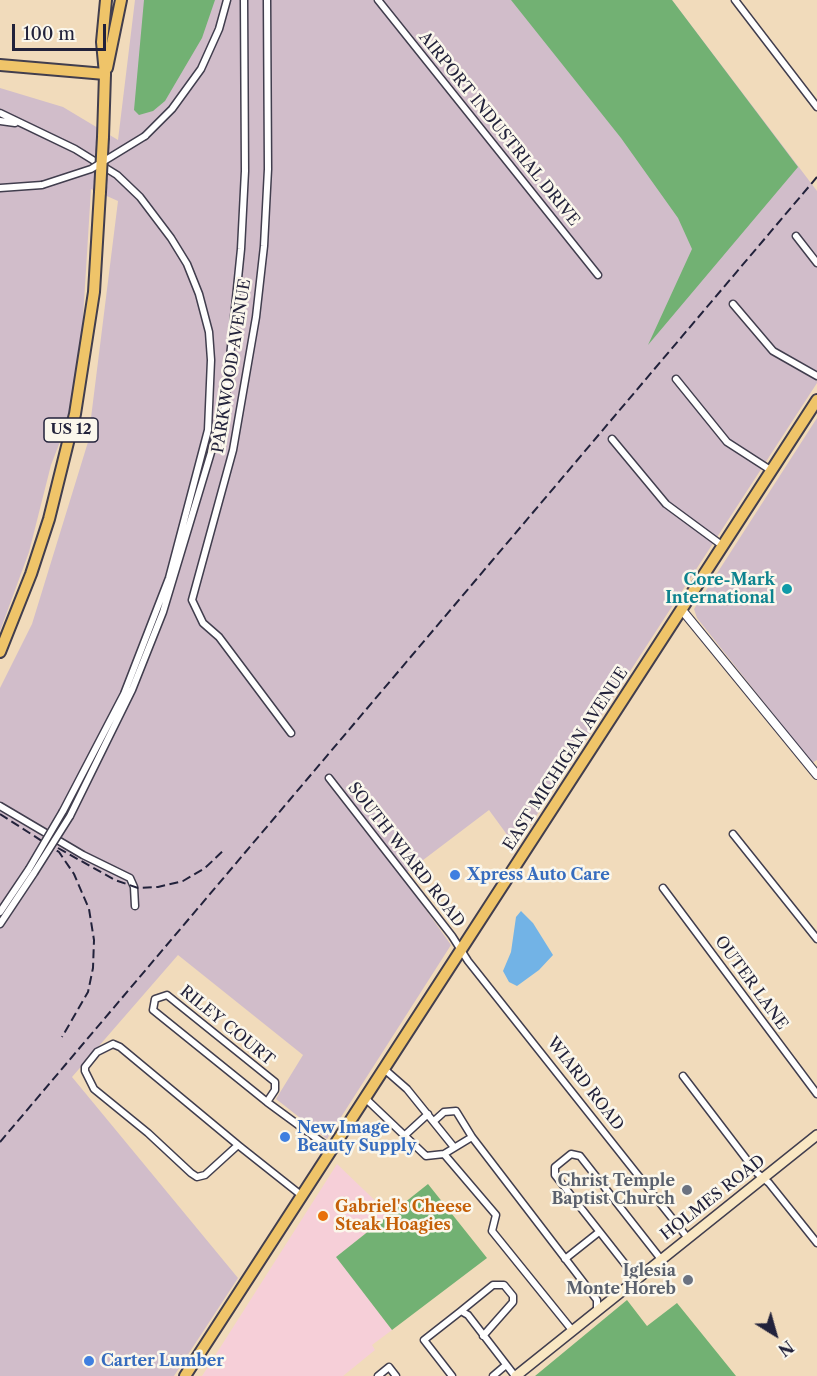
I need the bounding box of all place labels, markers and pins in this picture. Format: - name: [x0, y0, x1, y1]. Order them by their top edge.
- place label: Core-Mark International: [665, 570, 775, 608]
- marker: Core-Mark International: [780, 582, 794, 596]
- place label: Xpress Auto Care: [467, 865, 610, 885]
- marker: Xpress Auto Care: [448, 868, 462, 882]
- place label: New Image Beauty Supply: [297, 1118, 416, 1156]
- marker: New Image Beauty Supply: [278, 1130, 292, 1144]
- place label: Christ Temple Baptist Church: [551, 1171, 675, 1209]
- marker: Christ Temple Baptist Church: [680, 1183, 694, 1197]
- place label: Gabriel's Cheese Steak Hoagies: [335, 1197, 472, 1235]
- marker: Gabriel's Cheese Steak Hoagies: [316, 1209, 330, 1223]
- place label: Iglesia Monte Horeb: [566, 1261, 676, 1299]
- marker: Iglesia Monte Horeb: [681, 1273, 695, 1287]
- place label: Carter Lumber: [101, 1351, 224, 1371]
- marker: Carter Lumber: [82, 1354, 96, 1368]

